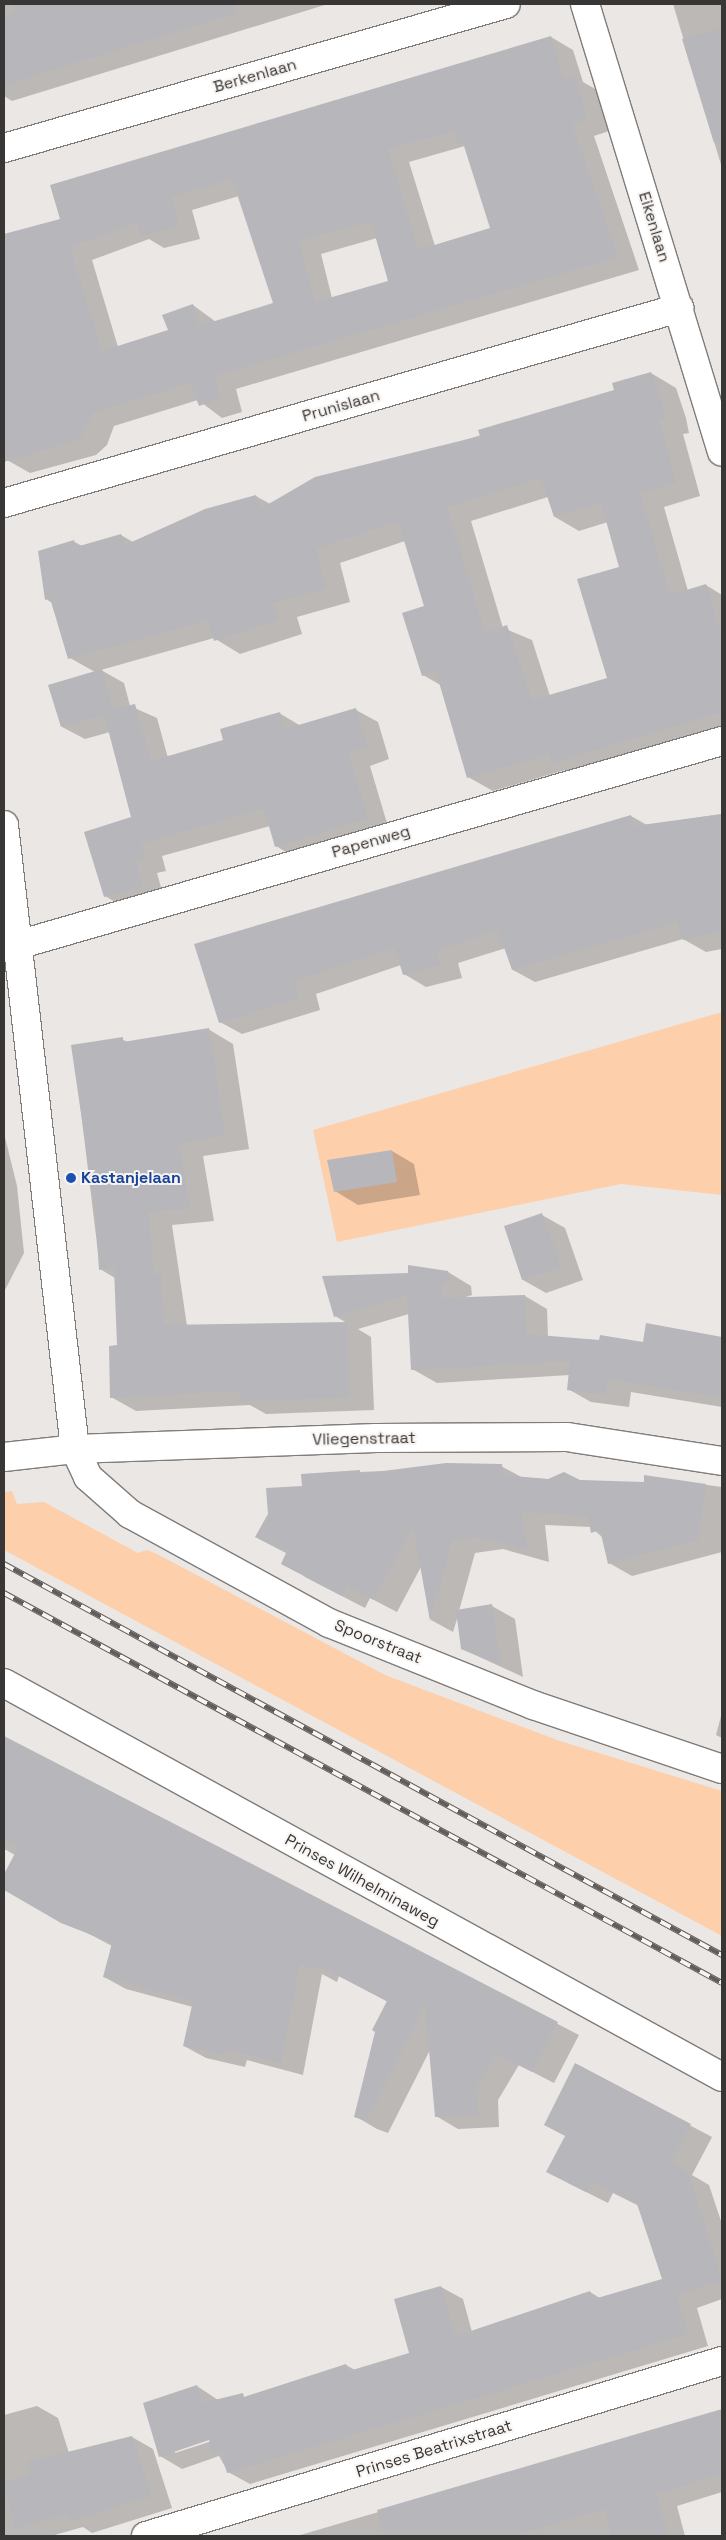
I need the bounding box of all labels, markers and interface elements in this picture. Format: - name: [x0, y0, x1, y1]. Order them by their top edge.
- street label: Berkenlaan: [211, 55, 299, 97]
- street label: Eikenlaan: [634, 190, 674, 264]
- street label: Prunislaan: [300, 386, 382, 426]
- street label: Papenweg: [330, 822, 412, 862]
- place label: Kastanjelaan: [81, 1168, 181, 1188]
- marker: Kastanjelaan: [65, 1172, 77, 1184]
- street label: Vliegenstraat: [312, 1428, 416, 1450]
- street label: Spoorstraat: [332, 1616, 424, 1668]
- street label: Prinses Wilhelminaweg: [281, 1830, 443, 1932]
- street label: Prinses Beatrixstraat: [354, 2416, 514, 2482]

